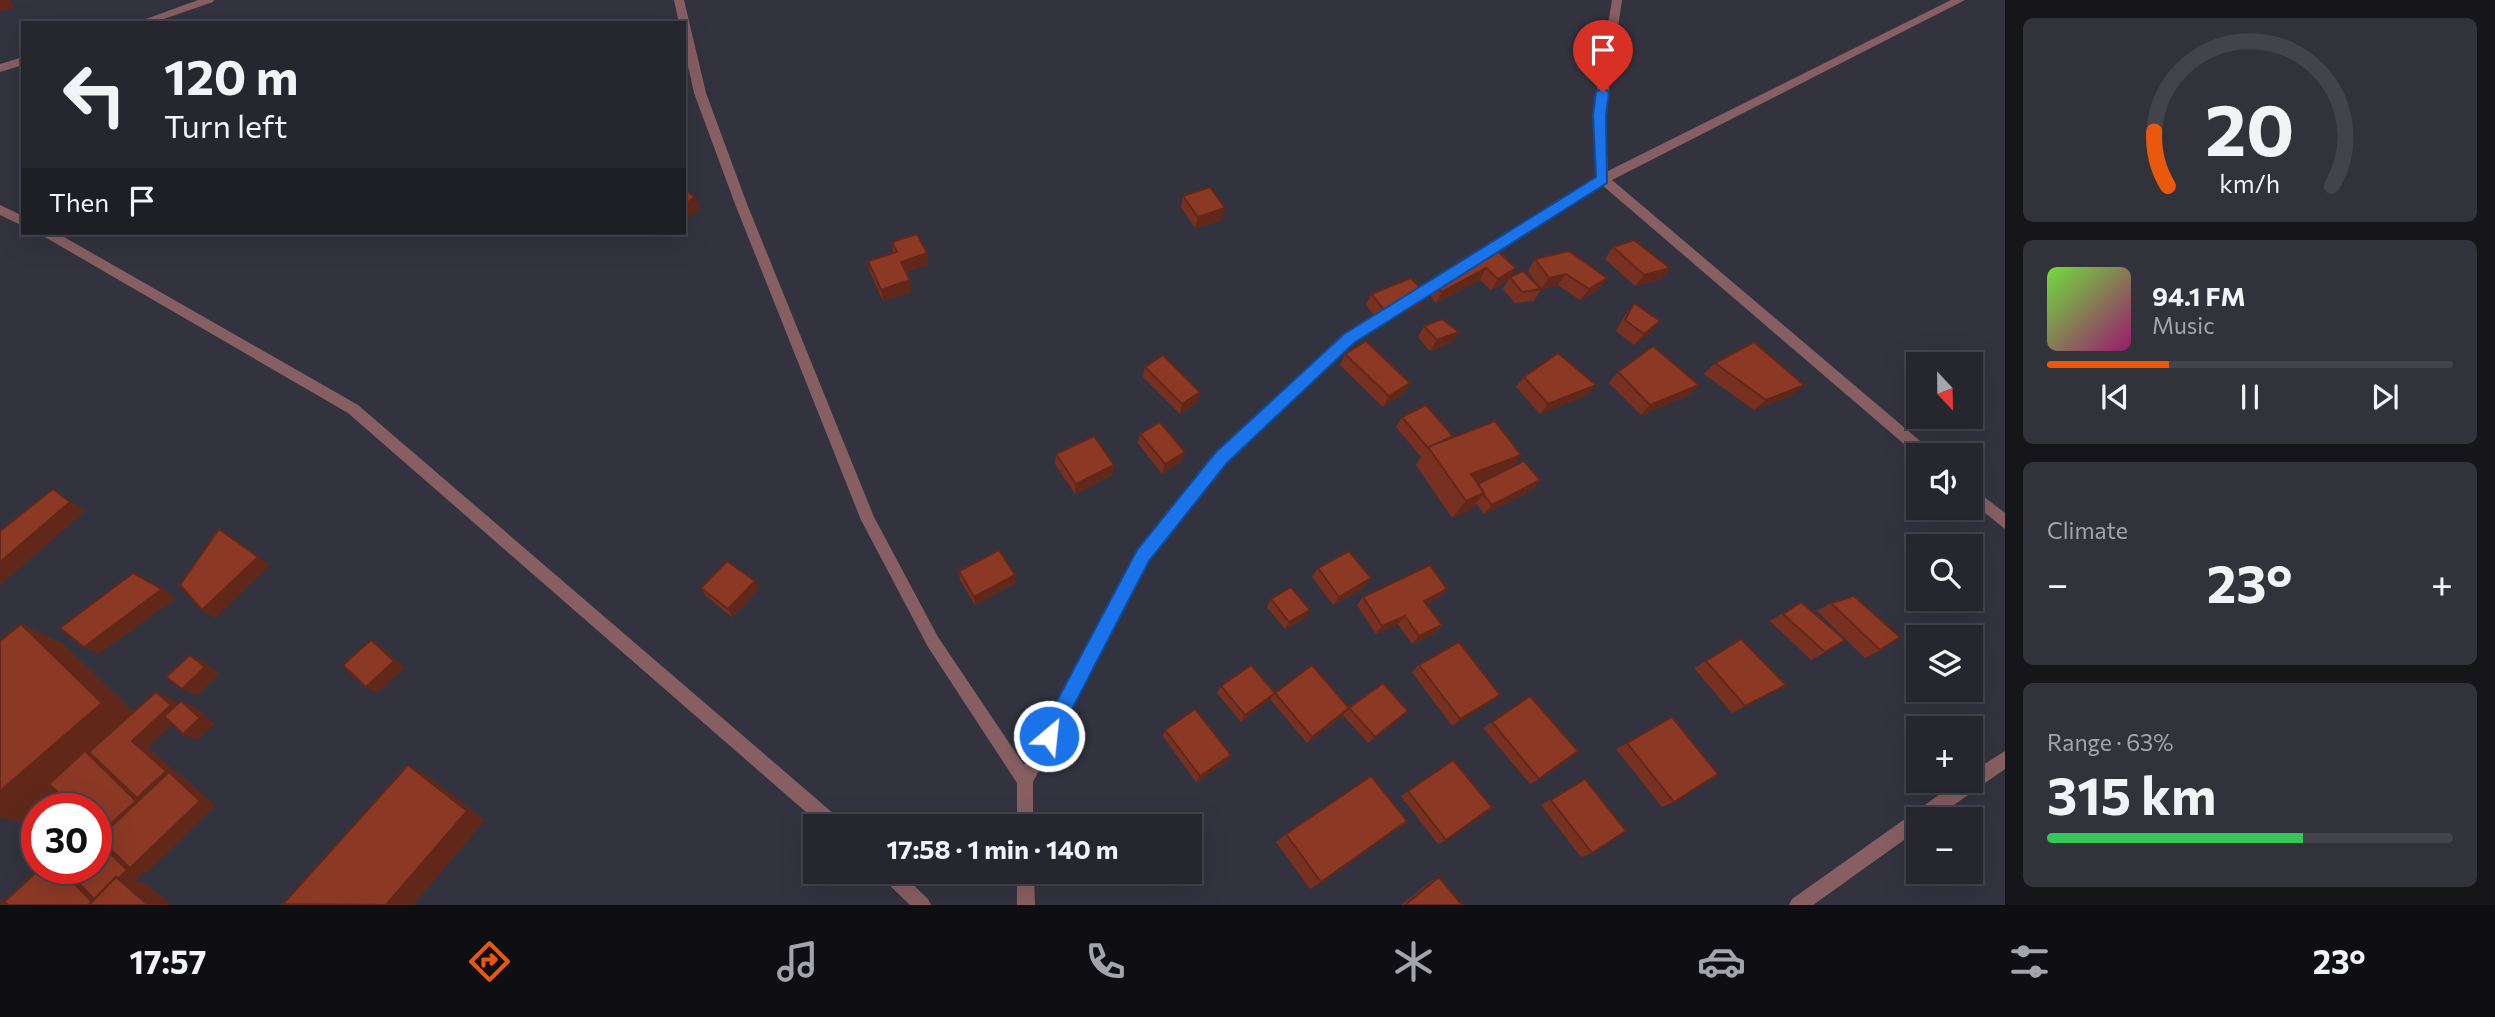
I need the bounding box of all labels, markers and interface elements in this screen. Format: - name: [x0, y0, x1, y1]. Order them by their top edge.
- pin: [1573, 20, 1633, 92]
- icon: arrive: [1584, 31, 1622, 69]
- text: 120 m: [164, 45, 298, 105]
- icon: left: [49, 49, 140, 140]
- text: 20: [2205, 82, 2295, 171]
- text: Turn left: [164, 105, 288, 145]
- text: km/h: [2220, 168, 2280, 198]
- icon: arrive: [123, 182, 161, 220]
- text: Then: [49, 186, 109, 217]
- text: 94.1 FM: [2152, 280, 2246, 311]
- text: Music: [2152, 311, 2215, 339]
- north arrow: [1906, 352, 1983, 429]
- map controls: [1906, 352, 1983, 884]
- icon: previous: [2096, 378, 2134, 416]
- icon: pause: [2231, 378, 2269, 416]
- icon: next: [2366, 378, 2404, 416]
- button: sound: [1906, 443, 1983, 520]
- text: Climate: [2047, 516, 2128, 544]
- button: search: [1906, 534, 1983, 611]
- text: 23°: [2207, 550, 2293, 614]
- text: −: [2047, 559, 2069, 606]
- text: +: [2431, 559, 2453, 606]
- button: layers: [1906, 625, 1983, 702]
- position arrow: [1012, 699, 1086, 773]
- button: +: [1906, 716, 1983, 793]
- text: Range · 63%: [2047, 728, 2173, 756]
- text: 315 km: [2047, 762, 2216, 826]
- speed limit sign: 30: [21, 793, 112, 884]
- button: −: [1906, 807, 1983, 884]
- text: 17:58 · 1 min · 140 m: [886, 833, 1119, 864]
- icon: directions: [465, 937, 514, 986]
- icon: music: [773, 937, 822, 986]
- icon: phone: [1081, 937, 1130, 986]
- icon: climate: [1389, 937, 1438, 986]
- icon: car: [1697, 937, 1746, 986]
- icon: filters: [2005, 937, 2054, 986]
- text: 17:57: [129, 941, 206, 981]
- text: 23°: [2313, 941, 2366, 981]

